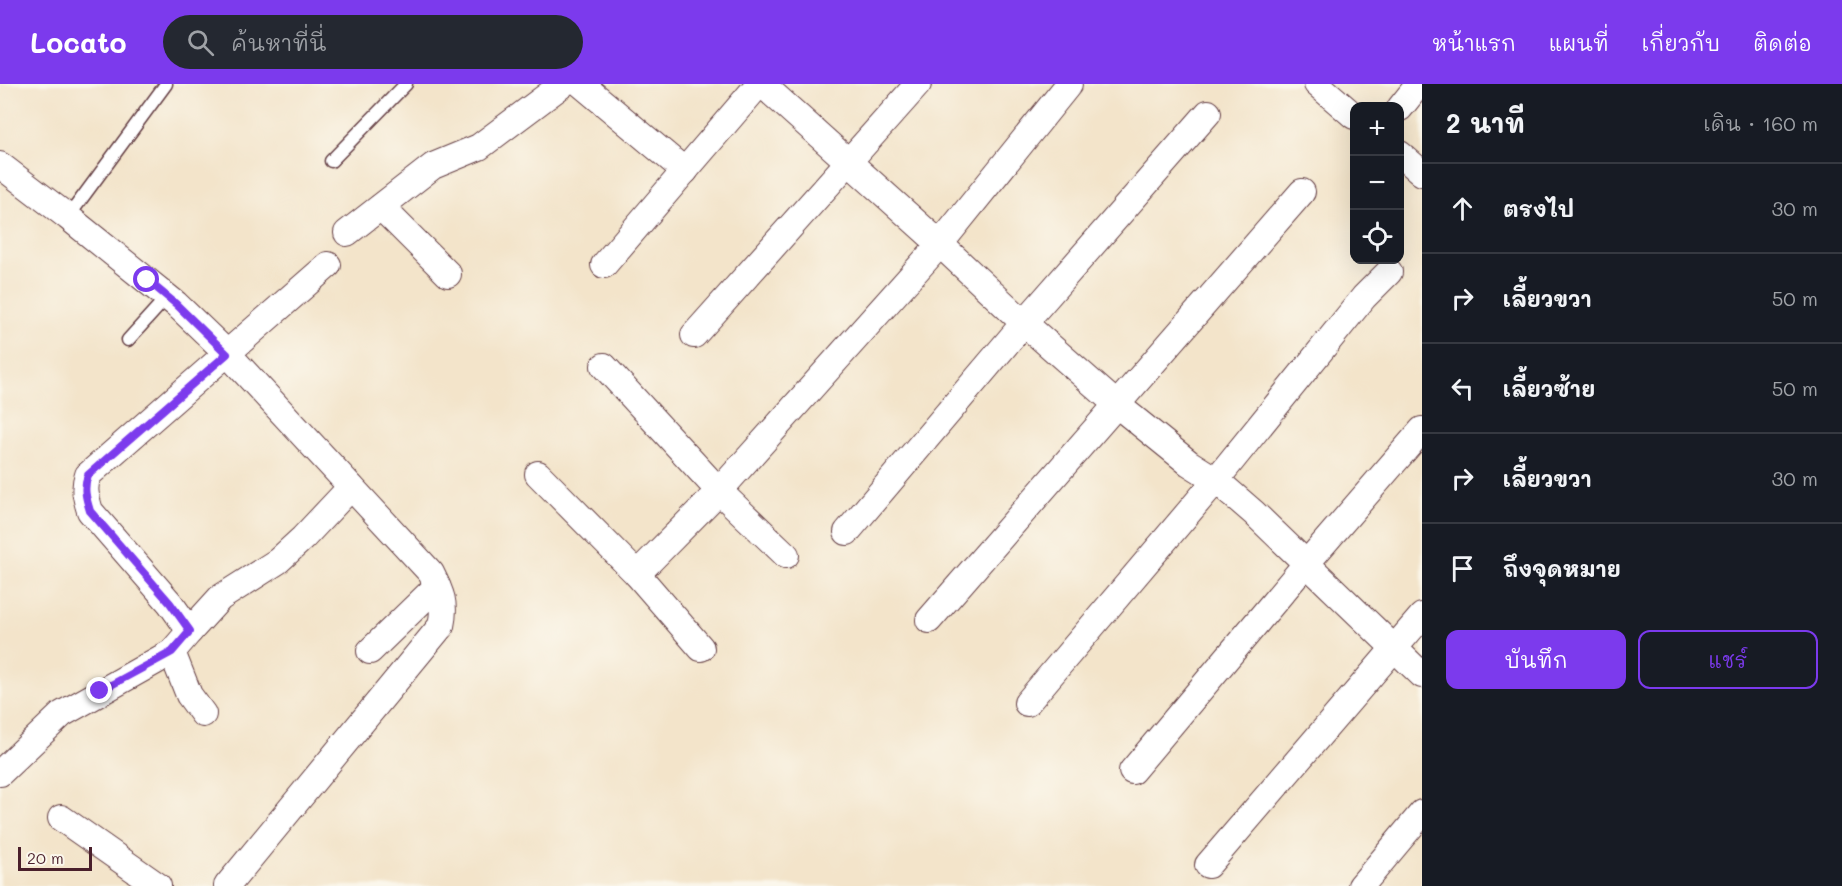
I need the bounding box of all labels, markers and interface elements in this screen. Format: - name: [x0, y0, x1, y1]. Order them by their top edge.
- search box: [163, 15, 583, 69]
- text: Locato: [30, 24, 127, 60]
- icon: search: [184, 26, 217, 59]
- text: ค้นหาที่นี่: [232, 28, 326, 57]
- text: หน้าแรก: [1432, 29, 1516, 56]
- text: แผนที่: [1549, 29, 1609, 56]
- text: เกี่ยวกับ: [1642, 29, 1720, 56]
- text: ติดต่อ: [1753, 29, 1812, 56]
- map controls: [1350, 102, 1404, 264]
- button: +: [1350, 102, 1404, 156]
- text: 2 นาที: [1446, 106, 1525, 140]
- text: เดิน · 160 m: [1704, 110, 1818, 136]
- button: −: [1350, 156, 1404, 210]
- icon: ahead: [1446, 192, 1479, 225]
- text: ตรงไป: [1503, 194, 1574, 223]
- text: 30 m: [1772, 195, 1818, 221]
- button: locate: [1350, 210, 1404, 264]
- route start: [133, 266, 159, 292]
- icon: right: [1446, 282, 1479, 315]
- text: เลี้ยวขวา: [1503, 284, 1592, 313]
- text: 50 m: [1772, 285, 1818, 311]
- icon: left: [1446, 372, 1479, 405]
- text: เลี้ยวซ้าย: [1503, 374, 1595, 403]
- text: 50 m: [1772, 375, 1818, 401]
- icon: right: [1446, 462, 1479, 495]
- text: เลี้ยวขวา: [1503, 464, 1592, 493]
- text: 30 m: [1772, 465, 1818, 491]
- icon: arrive: [1446, 552, 1479, 585]
- text: ถึงจุดหมาย: [1503, 554, 1621, 583]
- button: บันทึก: [1446, 630, 1626, 689]
- button: แชร์: [1638, 630, 1818, 689]
- route end: [86, 677, 112, 703]
- scale bar: [18, 844, 92, 872]
- text: 20 m: [27, 847, 64, 868]

